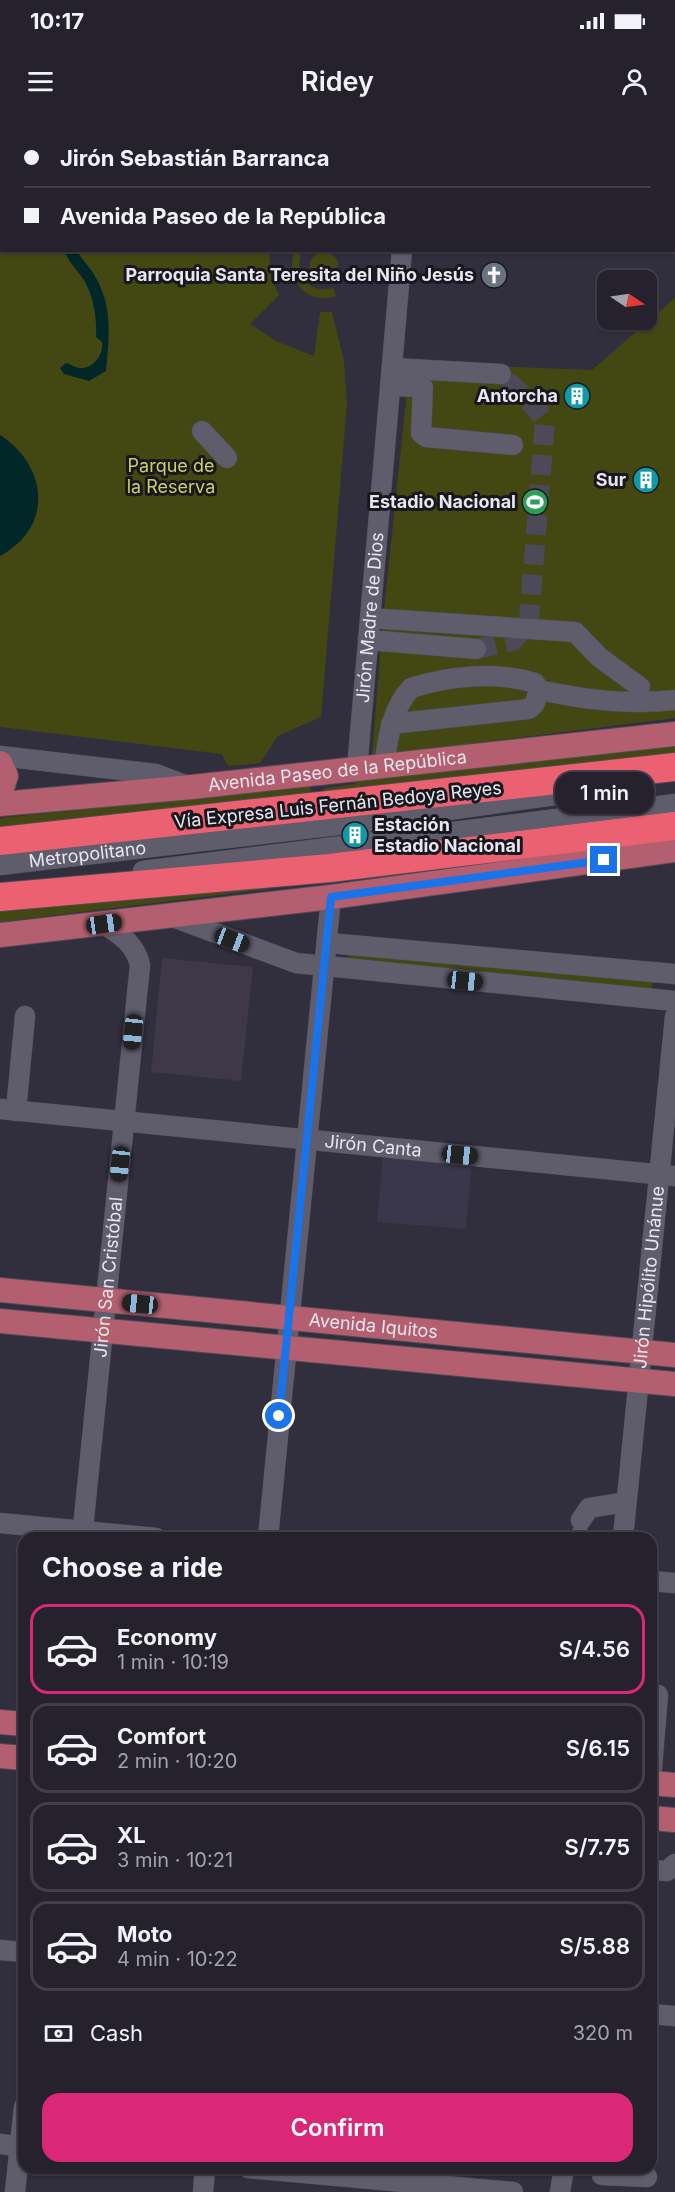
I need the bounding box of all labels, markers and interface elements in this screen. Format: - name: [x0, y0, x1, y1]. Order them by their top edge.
- text: 10:17: [30, 8, 84, 34]
- icon: menu: [24, 65, 57, 98]
- text: Ridey: [301, 65, 374, 98]
- icon: person: [618, 65, 651, 98]
- text: Jirón Sebastián Barranca: [60, 145, 330, 171]
- text: Avenida Paseo de la República: [60, 203, 386, 229]
- church icon: Parroquia Santa Teresita del Niño Jesús: [479, 260, 509, 290]
- place label: Parroquia Santa Teresita del Niño Jesús: [126, 264, 474, 285]
- north arrow: [597, 270, 657, 330]
- map controls: [597, 270, 657, 330]
- building icon: Antorcha: [562, 381, 592, 411]
- place label: Antorcha: [477, 385, 558, 406]
- park label: Parque de la Reserva: [127, 455, 215, 497]
- building icon: Sur: [631, 465, 661, 495]
- place label: Sur: [596, 469, 626, 490]
- sports icon: Estadio Nacional: [520, 487, 550, 517]
- place label: Estadio Nacional: [369, 491, 516, 512]
- street label: Jirón Madre de Dios: [352, 531, 387, 704]
- street label: Avenida Paseo de la República: [207, 746, 468, 795]
- callout: 1 min: [554, 773, 654, 815]
- street label: Vía Expresa Luis Fernán Bedoya Reyes: [173, 777, 503, 832]
- text: 1 min: [580, 781, 629, 805]
- place label: Estación Estadio Nacional: [374, 814, 521, 856]
- building icon: Estación Estadio Nacional: [340, 820, 370, 850]
- street label: Metropolitano: [27, 837, 147, 872]
- route end: [590, 846, 617, 873]
- car: [85, 913, 123, 935]
- car: [212, 925, 252, 955]
- car: [446, 970, 484, 992]
- car: [122, 1013, 144, 1051]
- street label: Jirón Canta: [324, 1130, 423, 1161]
- car: [441, 1144, 479, 1166]
- car: [109, 1145, 131, 1183]
- street label: Jirón Hipólito Unánue: [629, 1185, 668, 1370]
- street label: Jirón San Cristóbal: [89, 1196, 126, 1359]
- car: [121, 1293, 159, 1315]
- street label: Avenida Iquitos: [308, 1309, 439, 1342]
- route start: [265, 1402, 292, 1429]
- text: Choose a ride: [42, 1551, 223, 1584]
- icon: car: [45, 1622, 99, 1676]
- text: Economy: [117, 1624, 217, 1650]
- text: S/4.56: [559, 1636, 630, 1662]
- text: 1 min · 10:19: [117, 1650, 229, 1674]
- icon: car: [45, 1721, 99, 1775]
- text: Comfort: [117, 1723, 206, 1749]
- text: S/6.15: [566, 1735, 630, 1761]
- text: 2 min · 10:20: [117, 1749, 237, 1773]
- icon: car: [45, 1820, 99, 1874]
- text: XL: [117, 1822, 146, 1848]
- text: S/7.75: [565, 1834, 630, 1860]
- text: 3 min · 10:21: [117, 1848, 233, 1872]
- icon: car: [45, 1919, 99, 1973]
- text: Moto: [117, 1921, 172, 1947]
- text: S/5.88: [559, 1933, 630, 1959]
- text: 4 min · 10:22: [117, 1947, 238, 1971]
- icon: cash: [42, 2017, 75, 2050]
- text: Cash: [90, 2020, 143, 2046]
- text: 320 m: [573, 2021, 633, 2045]
- button: Confirm: [42, 2093, 633, 2162]

